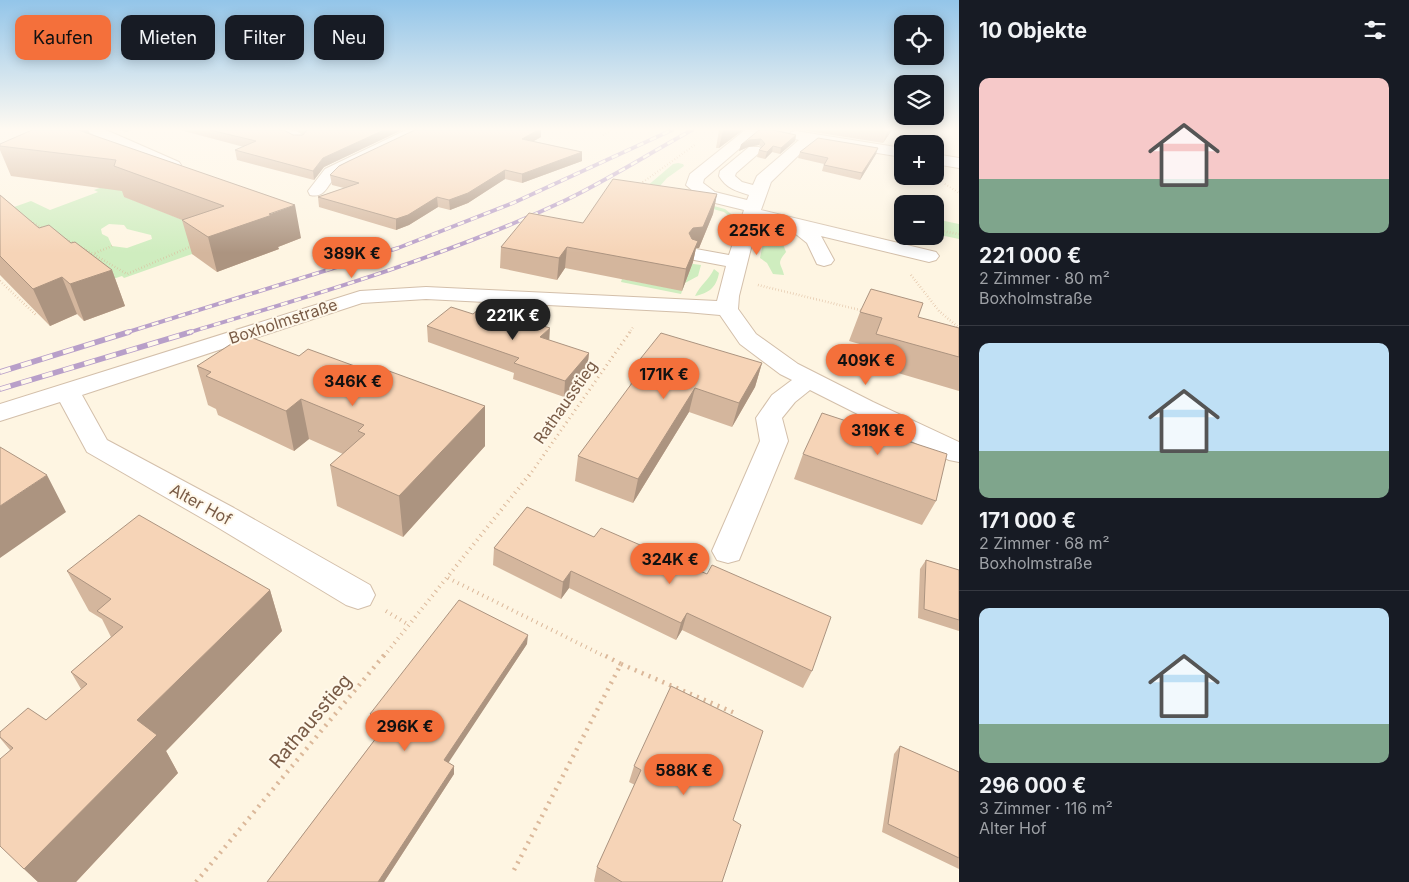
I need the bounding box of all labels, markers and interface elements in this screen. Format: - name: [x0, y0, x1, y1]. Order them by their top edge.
- chip: Kaufen: [15, 15, 111, 60]
- chip: Mieten: [121, 15, 215, 60]
- chip: Filter: [225, 15, 304, 60]
- chip: Neu: [314, 15, 384, 60]
- map controls: [894, 15, 944, 245]
- button: locate: [894, 15, 944, 65]
- icon: filters: [1361, 16, 1389, 44]
- text: 10 Objekte: [979, 18, 1087, 43]
- button: layers: [894, 75, 944, 125]
- icon: home: [1139, 110, 1229, 200]
- button: +: [894, 135, 944, 185]
- button: −: [894, 195, 944, 245]
- pin: 225K €: [716, 214, 798, 256]
- text: 225K €: [729, 220, 785, 240]
- pin: 389K €: [311, 236, 393, 279]
- text: 389K €: [323, 243, 381, 263]
- text: 221 000 €: [979, 243, 1081, 268]
- text: 2 Zimmer · 80 m²: [979, 268, 1110, 288]
- text: Boxholmstraße: [979, 288, 1092, 308]
- street label: Boxholmstraße: [226, 294, 340, 348]
- pin: 221K €: [472, 298, 554, 341]
- text: 221K €: [486, 305, 540, 325]
- pin: 409K €: [825, 344, 907, 386]
- text: 409K €: [837, 350, 895, 370]
- street label: Rathausstieg: [529, 356, 601, 448]
- pin: 171K €: [623, 358, 705, 400]
- pin: 346K €: [312, 364, 394, 407]
- text: 171K €: [639, 364, 689, 384]
- text: 346K €: [324, 371, 382, 391]
- icon: home: [1139, 376, 1229, 466]
- pin: 319K €: [837, 414, 919, 456]
- text: 319K €: [851, 420, 905, 440]
- street label: Alter Hof: [167, 479, 235, 529]
- text: 171 000 €: [979, 508, 1076, 533]
- text: 2 Zimmer · 68 m²: [979, 533, 1110, 553]
- pin: 324K €: [629, 542, 711, 585]
- text: 324K €: [641, 549, 699, 569]
- text: Boxholmstraße: [979, 553, 1092, 573]
- icon: home: [1139, 641, 1229, 731]
- street label: Rathausstieg: [264, 670, 356, 773]
- pin: 296K €: [364, 710, 446, 752]
- text: 296K €: [376, 716, 434, 736]
- pin: 588K €: [643, 754, 725, 796]
- text: 588K €: [655, 760, 713, 780]
- text: 296 000 €: [979, 773, 1086, 798]
- text: 3 Zimmer · 116 m²: [979, 798, 1113, 818]
- text: Alter Hof: [979, 818, 1046, 838]

